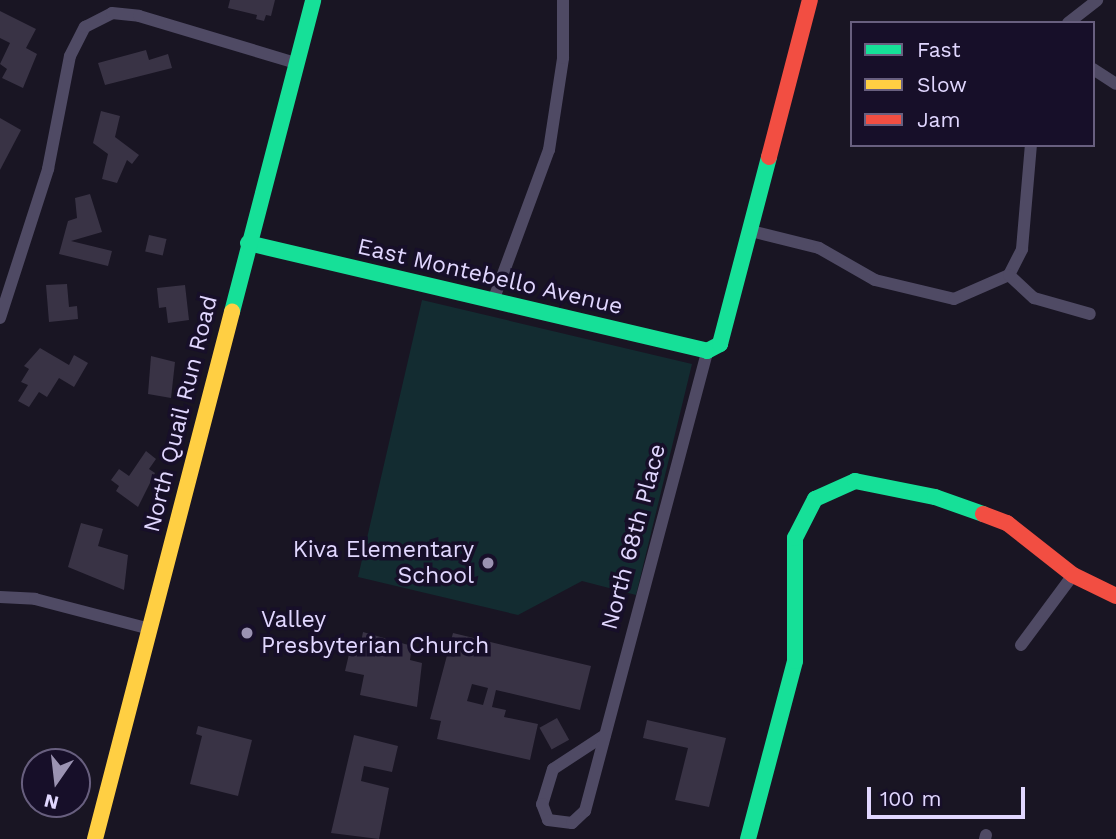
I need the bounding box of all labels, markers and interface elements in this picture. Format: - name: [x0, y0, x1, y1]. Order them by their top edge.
- legend: [850, 21, 1095, 147]
- text: Fast: [917, 37, 961, 62]
- text: Slow: [917, 72, 967, 97]
- text: Jam: [917, 107, 960, 132]
- street label: East Montebello Avenue: [354, 233, 626, 321]
- street label: North Quail Run Road: [138, 292, 224, 536]
- street label: North 68th Place: [596, 441, 672, 633]
- place label: Kiva Elementary School: [292, 536, 474, 590]
- marker: Kiva Elementary School: [480, 555, 496, 571]
- place label: Valley Presbyterian Church: [261, 606, 489, 660]
- marker: Valley Presbyterian Church: [239, 625, 255, 641]
- north arrow: [21, 748, 91, 818]
- scale bar: [871, 772, 1028, 816]
- text: 100 m: [880, 786, 942, 811]
- text: N: [42, 789, 61, 815]

